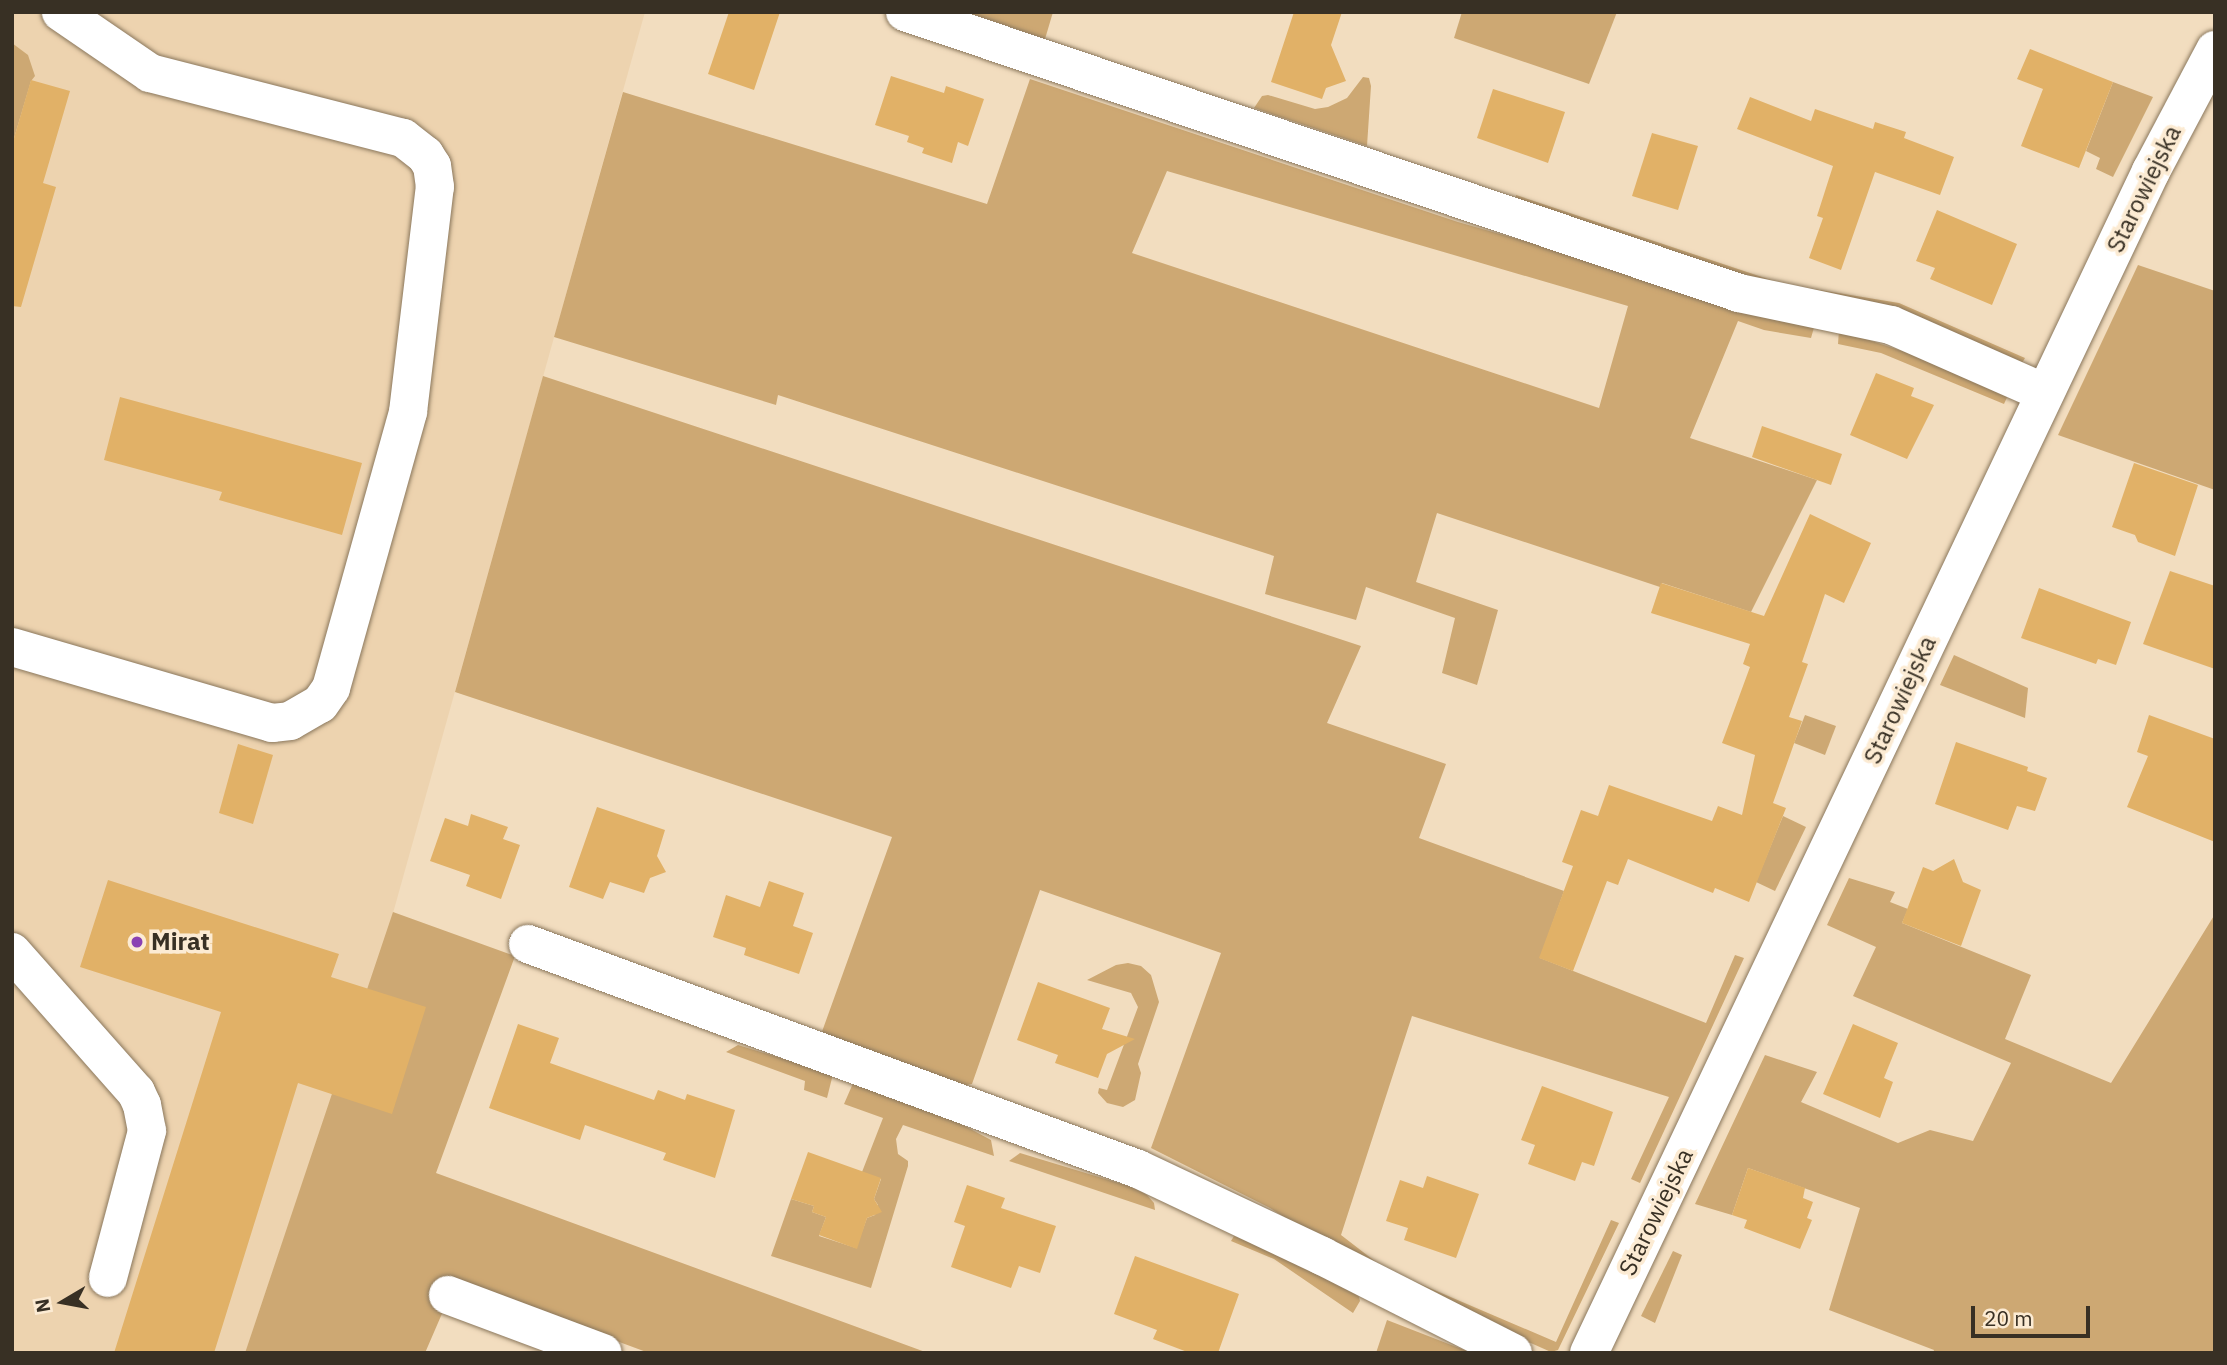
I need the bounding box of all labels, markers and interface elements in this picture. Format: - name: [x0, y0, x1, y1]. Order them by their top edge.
- street label: Starowiejska: [2101, 121, 2187, 257]
- street label: Starowiejska: [1858, 631, 1942, 769]
- place label: Mirat: [151, 928, 210, 956]
- marker: Mirat: [129, 934, 145, 950]
- street label: Starowiejska: [1613, 1144, 1699, 1280]
- north arrow: [28, 1267, 98, 1337]
- scale bar: [1975, 1292, 2094, 1336]
- text: N: [29, 1297, 55, 1315]
- text: 20 m: [1984, 1304, 2033, 1332]

